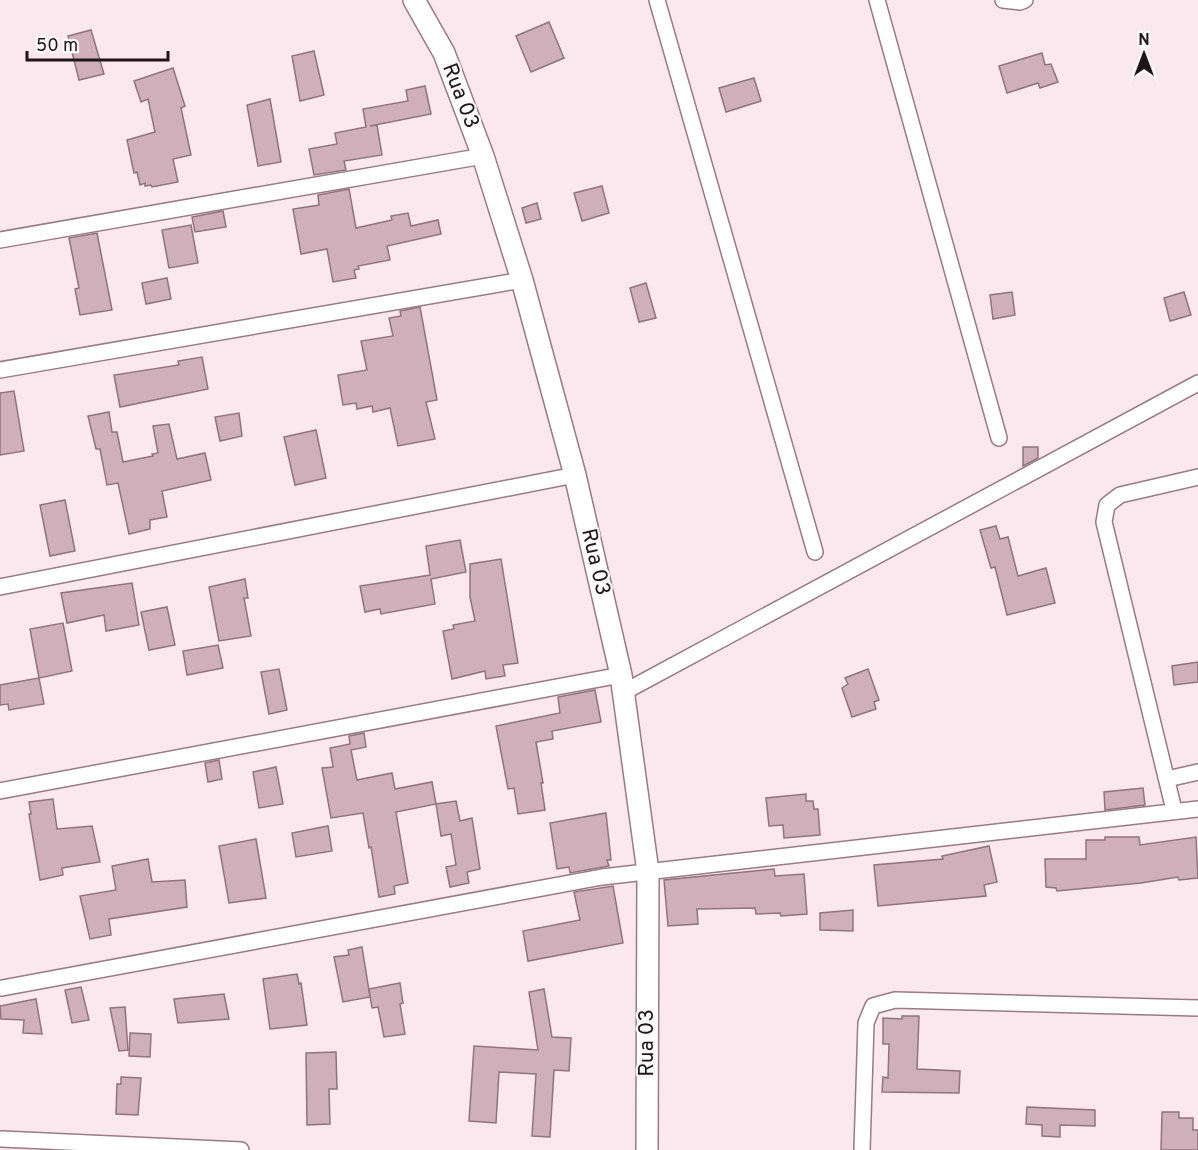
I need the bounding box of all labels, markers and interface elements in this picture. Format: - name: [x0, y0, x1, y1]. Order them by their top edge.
- scale bar: [27, 24, 168, 62]
- north arrow: [1114, 24, 1174, 84]
- text: N: [1138, 31, 1150, 51]
- text: 50 m: [36, 35, 78, 58]
- street label: Rua 03: [435, 60, 485, 132]
- street label: Rua 03: [574, 526, 616, 598]
- street label: Rua 03: [634, 1009, 661, 1077]

